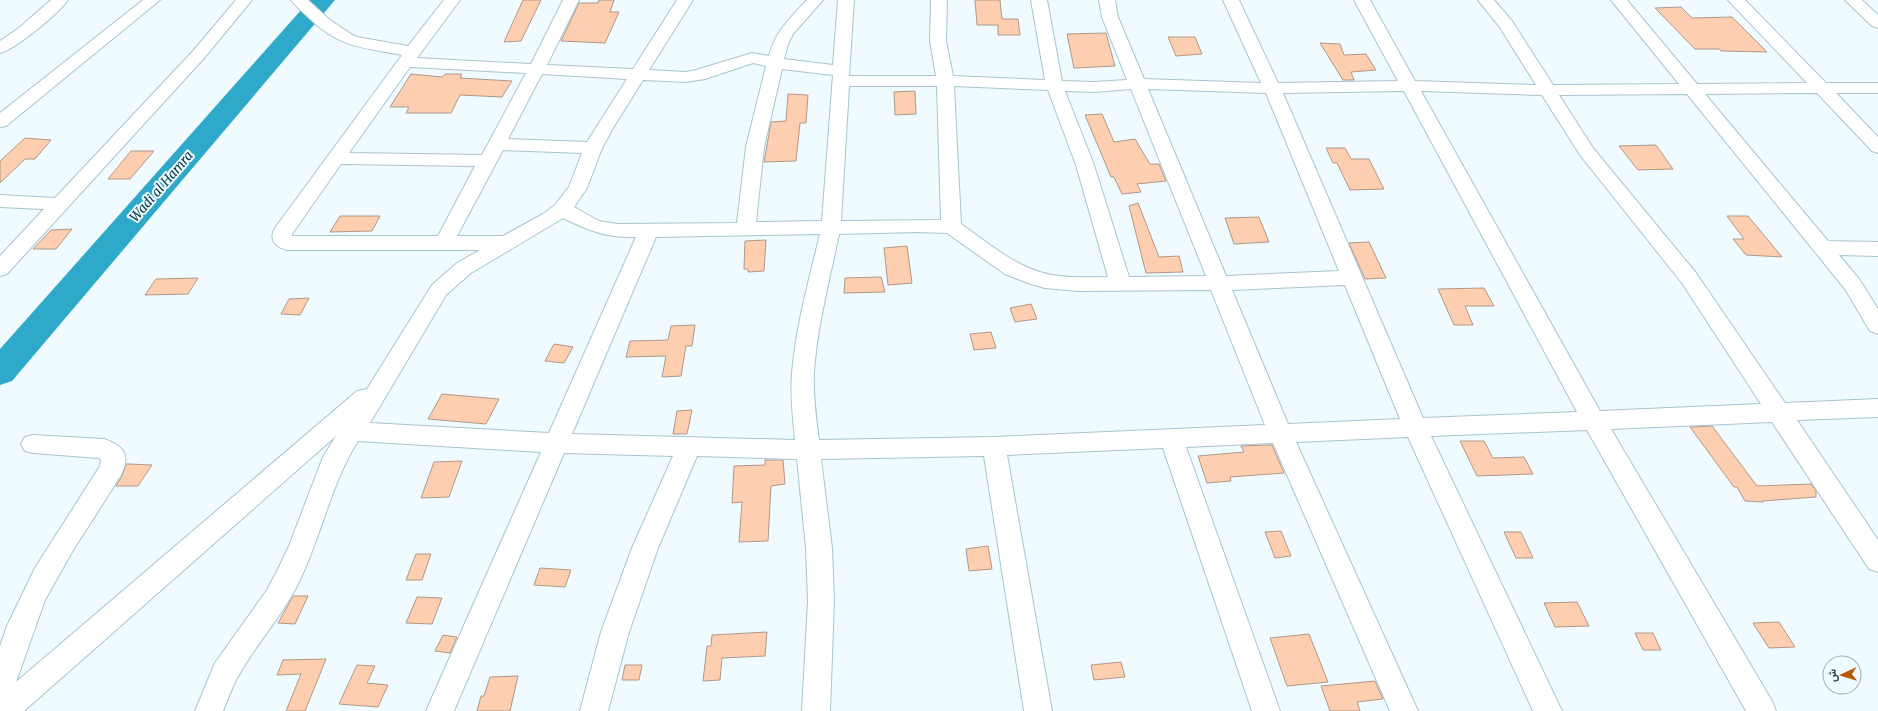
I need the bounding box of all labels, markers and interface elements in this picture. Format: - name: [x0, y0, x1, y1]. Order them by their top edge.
- water label: Wadi al Hamra: [126, 147, 197, 225]
- north arrow: [1822, 655, 1862, 695]
- text: ش: [1825, 669, 1839, 683]

